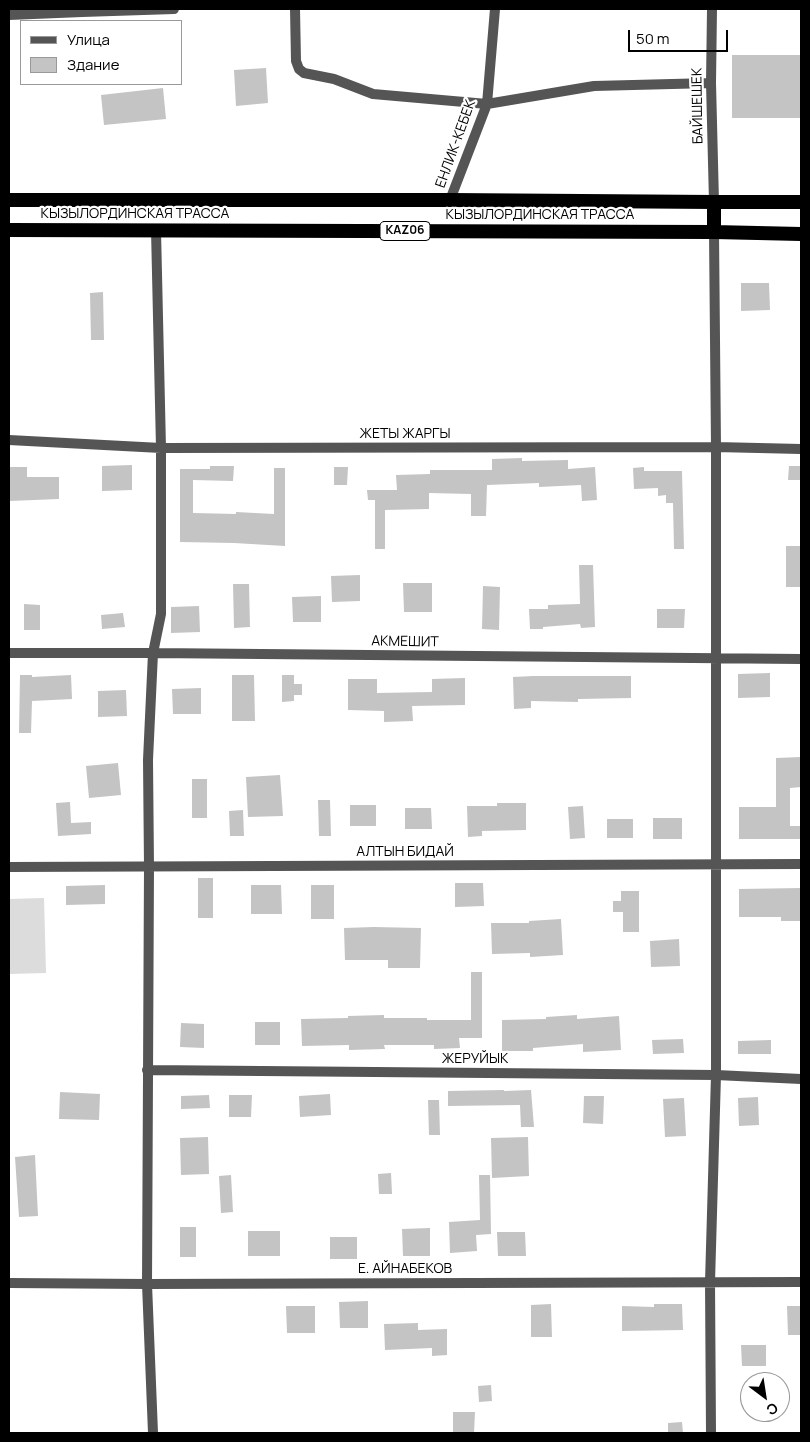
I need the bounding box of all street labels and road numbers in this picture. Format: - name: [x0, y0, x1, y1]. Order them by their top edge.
- street label: БАЙШЕШЕК: [689, 68, 707, 144]
- street label: ЕНЛИК-КЕБЕК: [432, 98, 480, 190]
- street label: КЫЗЫЛОРДИНСКАЯ ТРАССА: [41, 206, 229, 222]
- street label: КЫЗЫЛОРДИНСКАЯ ТРАССА: [446, 207, 634, 223]
- road number: KАZ06: [380, 222, 430, 240]
- street label: ЖЕТЫ ЖАРГЫ: [360, 426, 450, 442]
- street label: АКМЕШИТ: [371, 633, 439, 651]
- street label: АЛТЫН БИДАЙ: [356, 844, 454, 860]
- street label: ЖЕРУЙЫК: [442, 1051, 508, 1067]
- street label: Е. АЙНАБЕКОВ: [358, 1261, 452, 1277]

